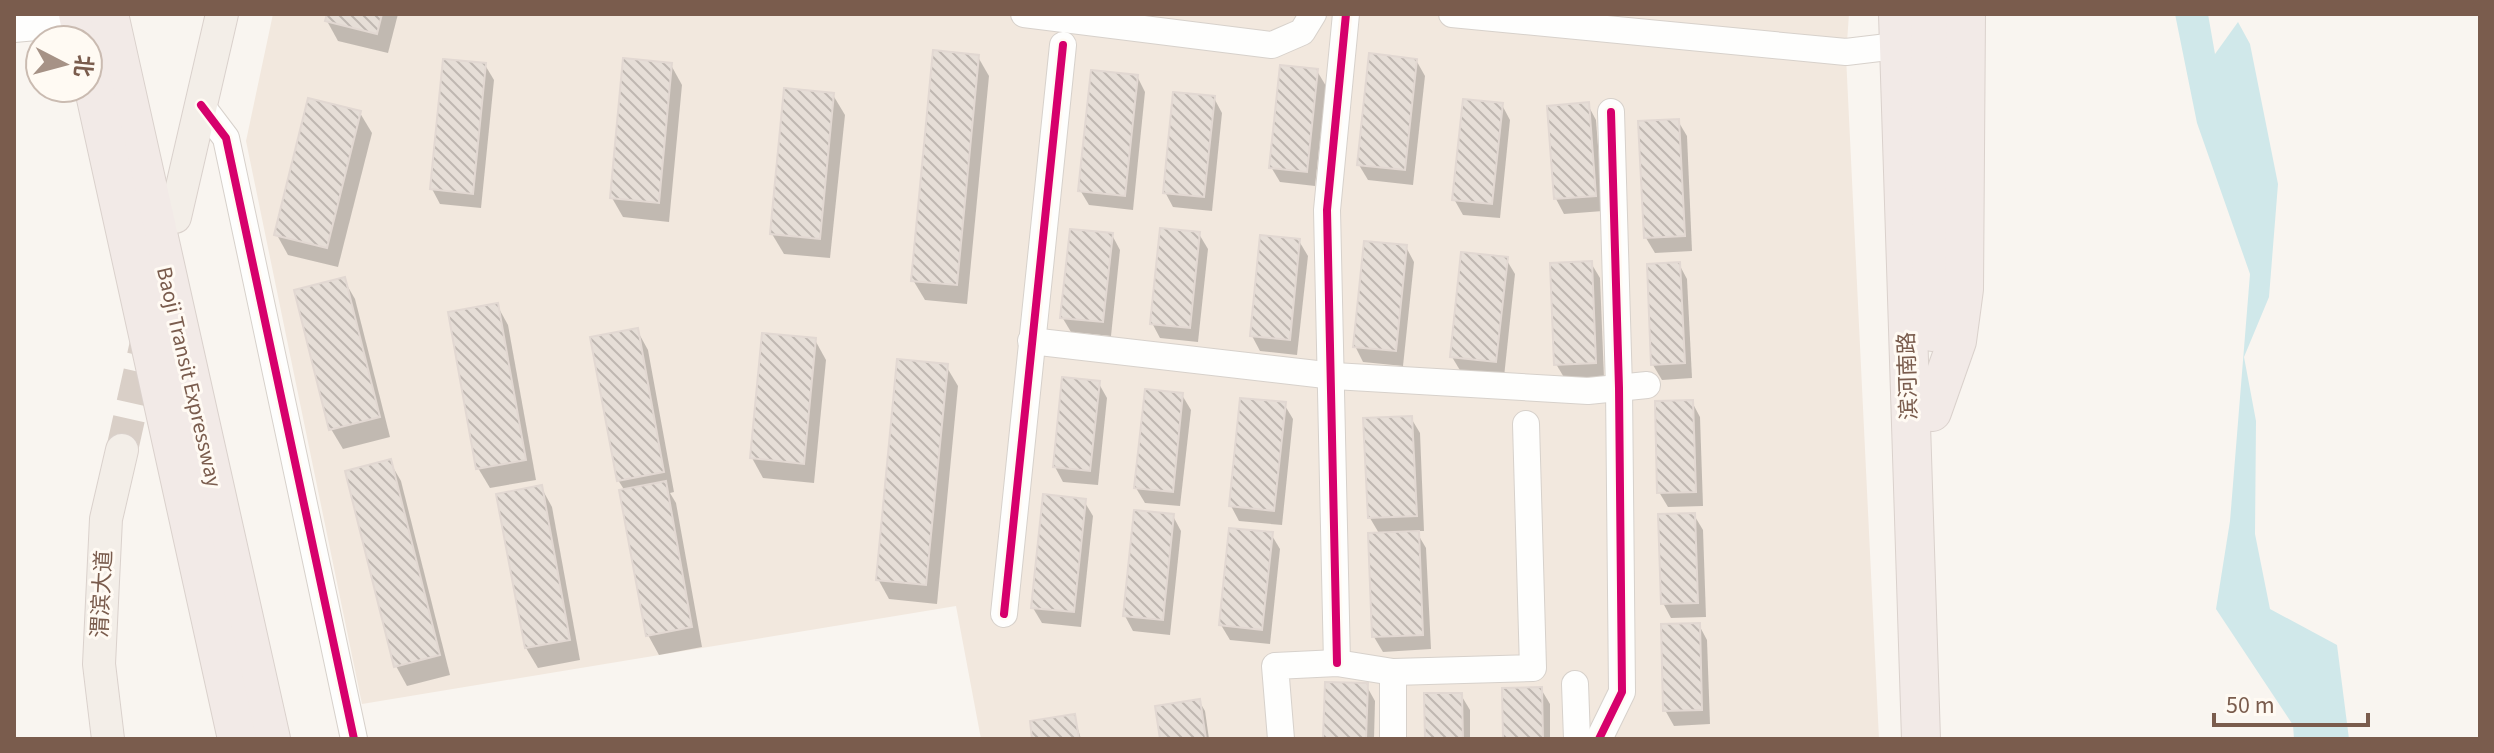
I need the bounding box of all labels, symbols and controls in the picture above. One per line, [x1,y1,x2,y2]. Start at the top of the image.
north arrow [24,24,104,104]
text: 北 [66,53,100,79]
street label: Baoji Transit Expressway [148,264,230,491]
street label: 滨河南路 [1890,331,1926,421]
street label: 渭滨大道 [84,549,120,639]
scale bar [2214,677,2368,727]
text: 50 m [2226,688,2275,723]

